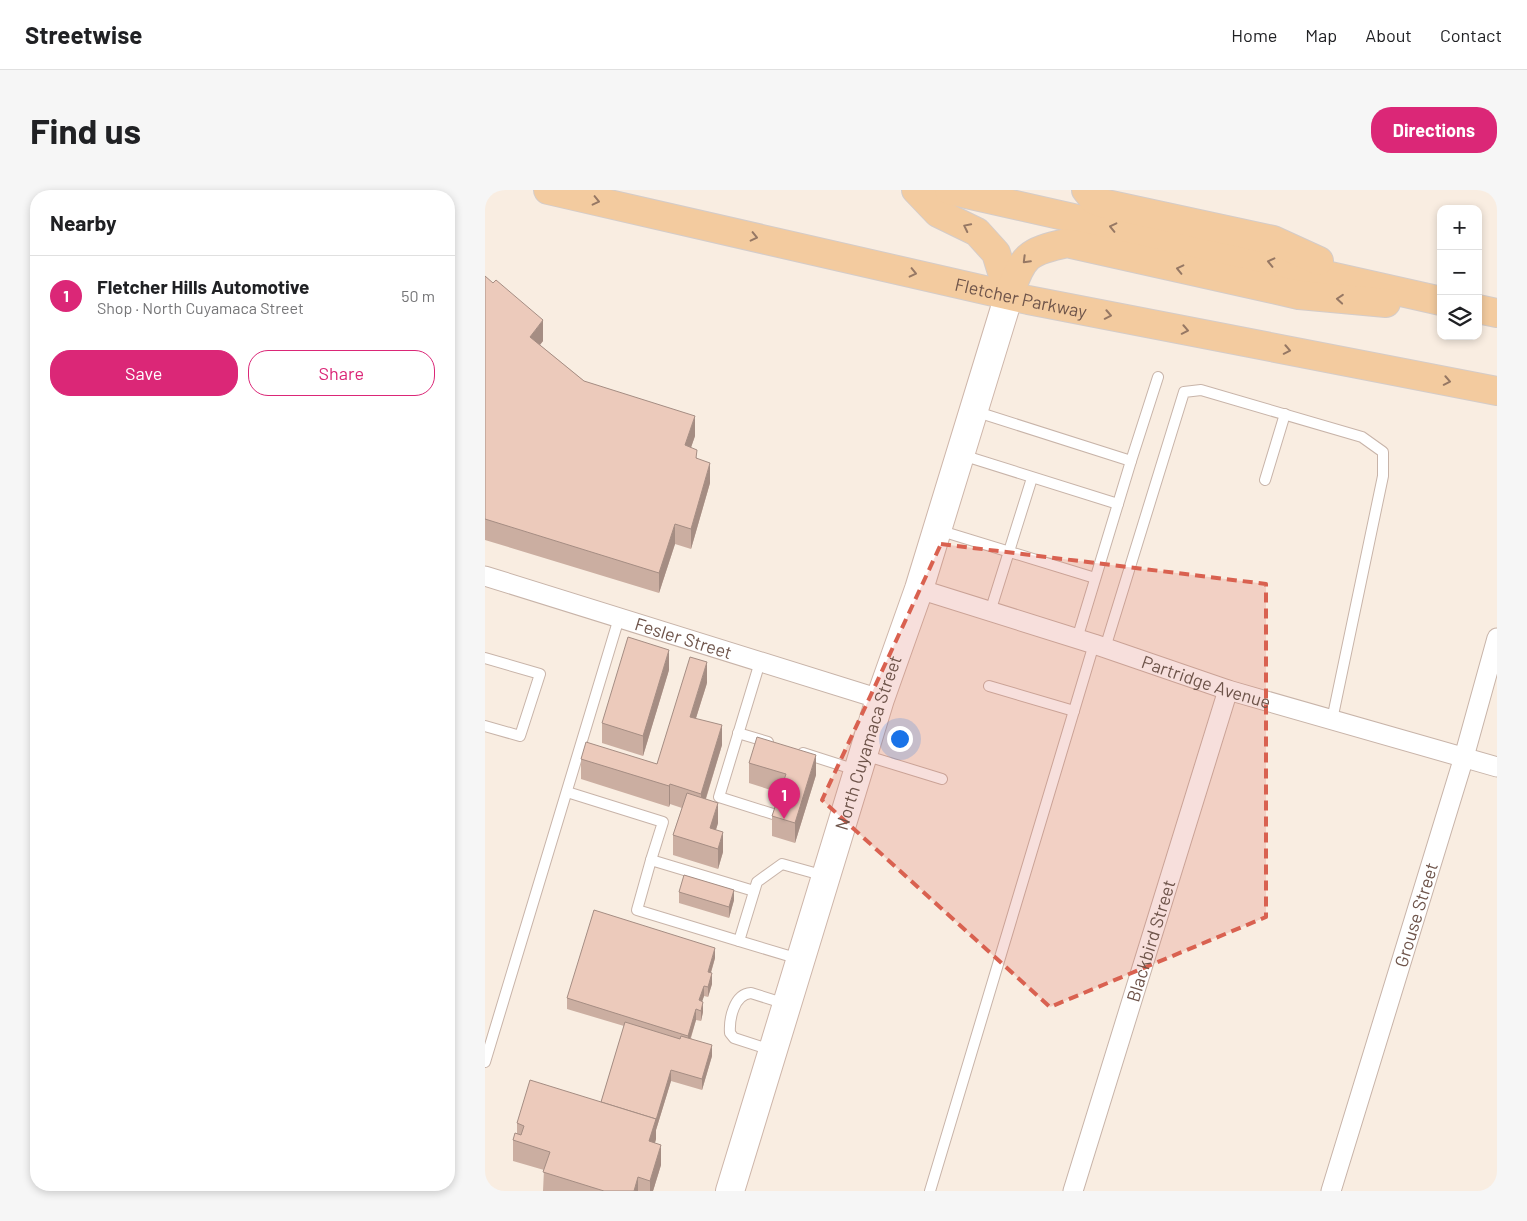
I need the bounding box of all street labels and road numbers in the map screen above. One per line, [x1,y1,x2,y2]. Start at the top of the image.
street label: Fletcher Parkway [953,273,1089,322]
street label: Fesler Street [632,612,735,663]
street label: Partridge Avenue [1139,650,1273,713]
street label: North Cuyamaca Street [830,652,906,833]
street label: Grouse Street [1389,860,1442,970]
street label: Blackbird Street [1121,877,1180,1004]

